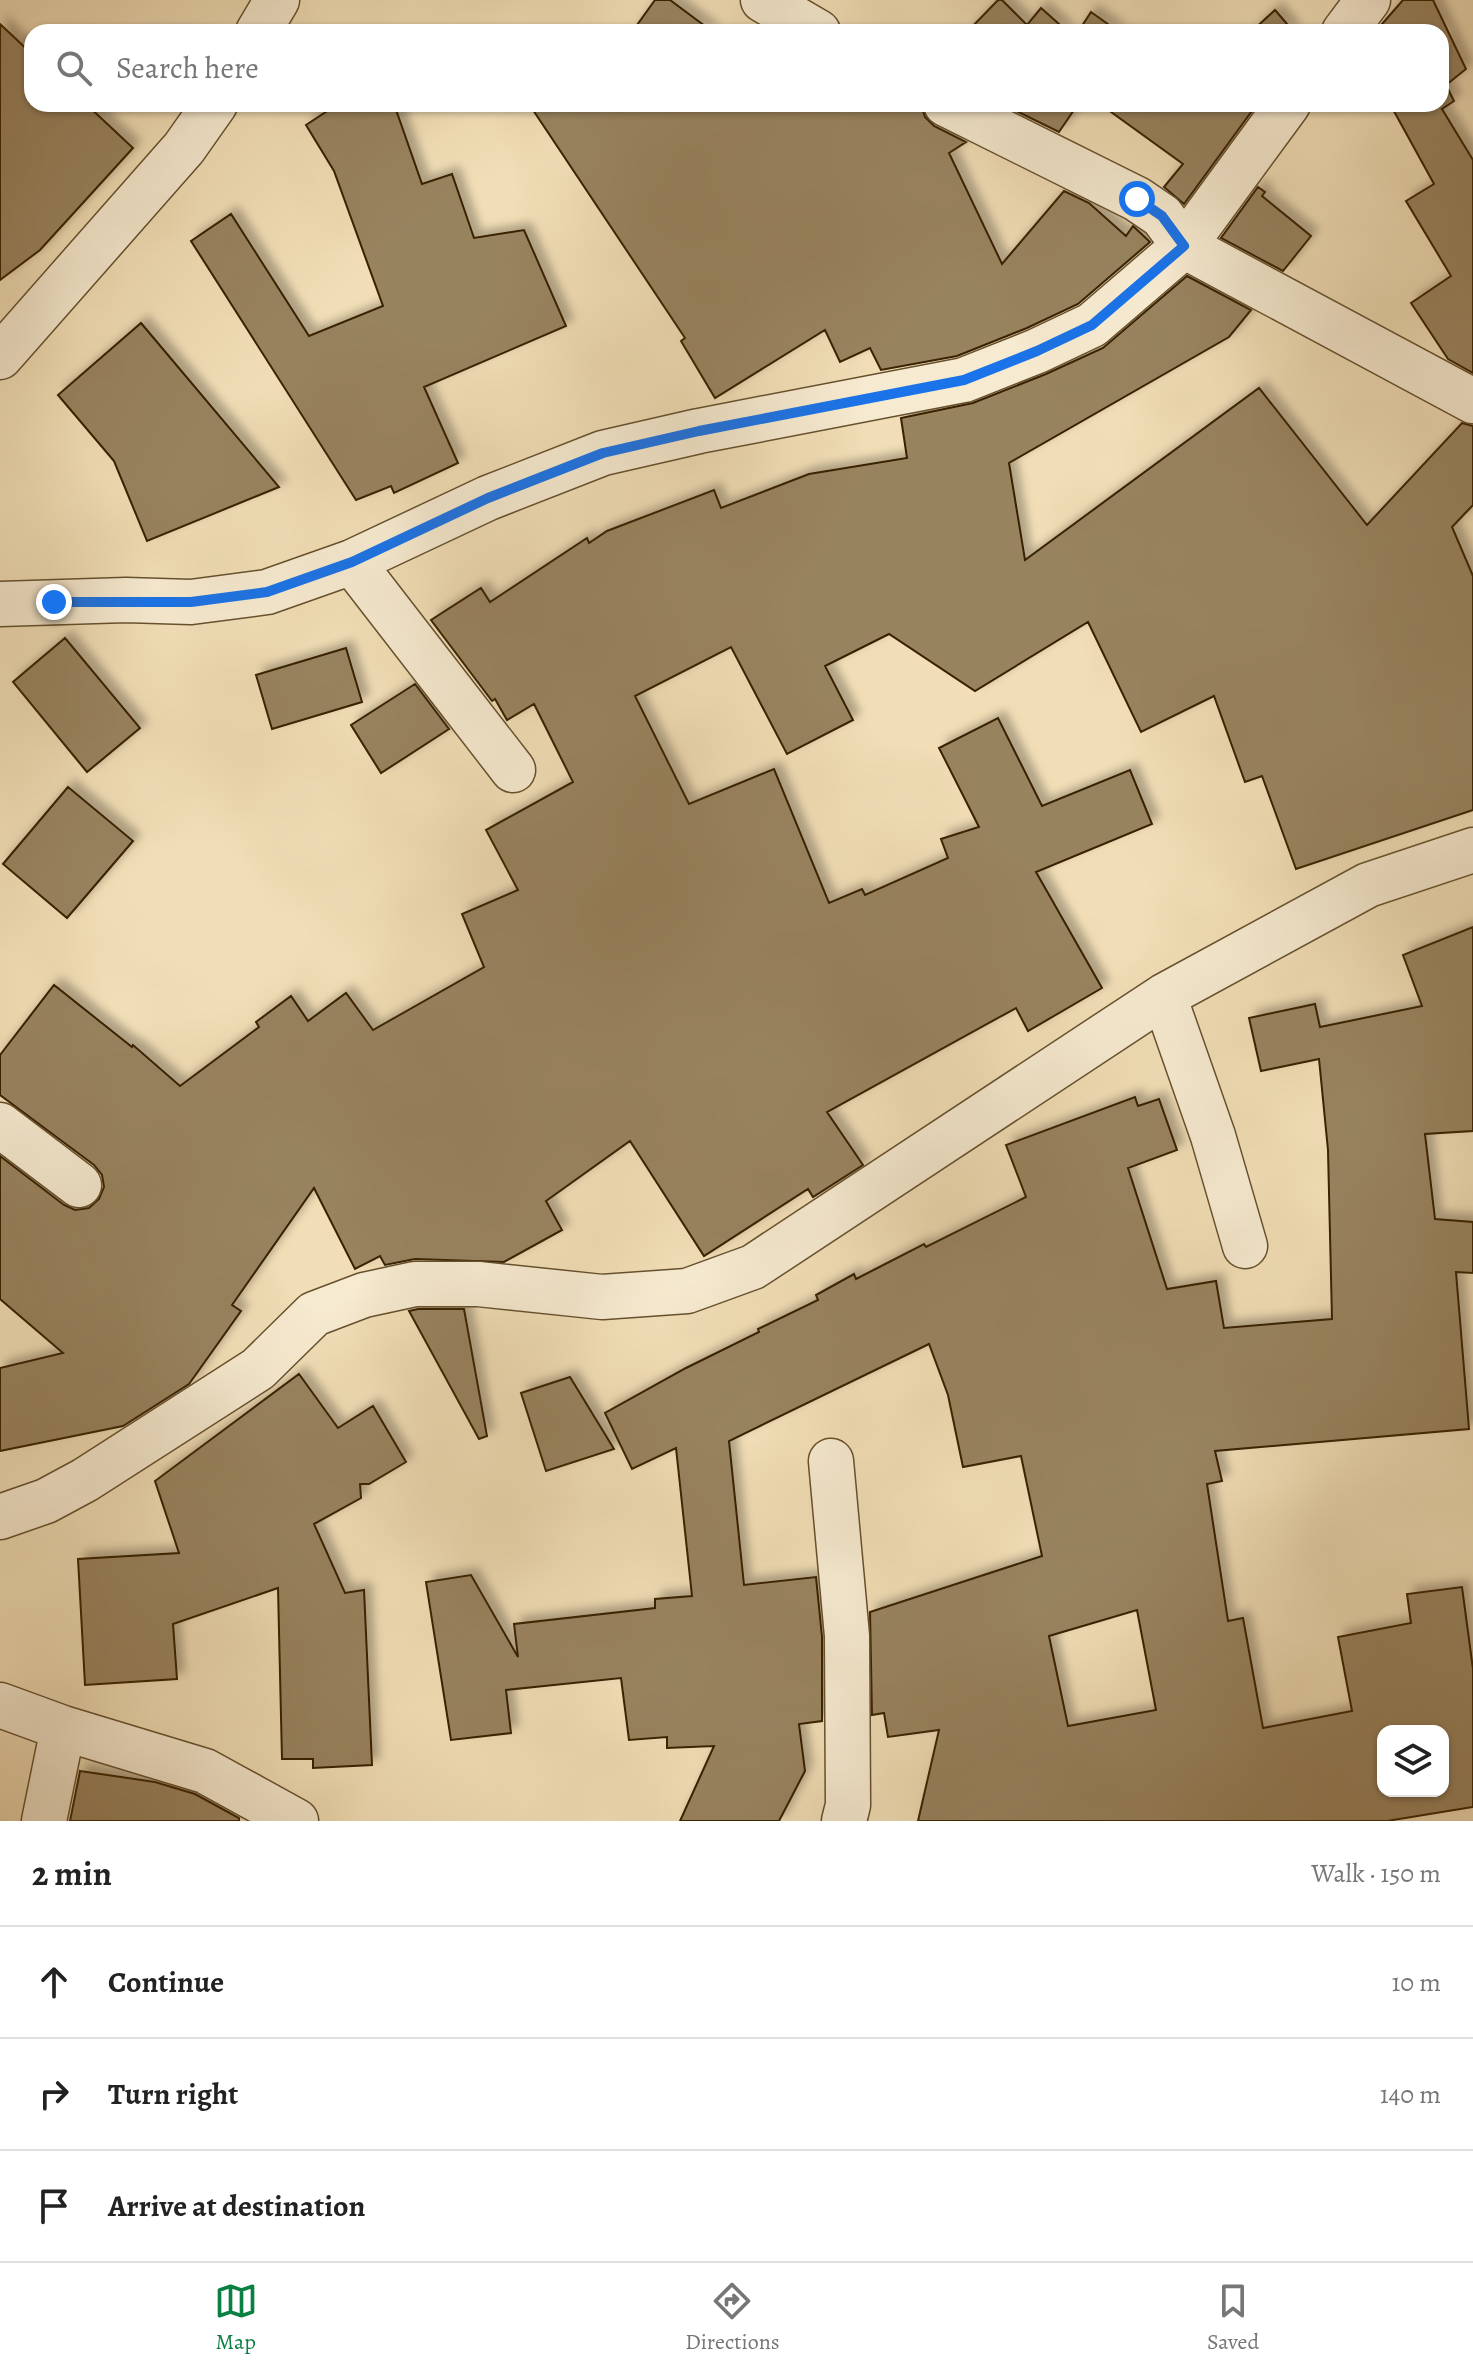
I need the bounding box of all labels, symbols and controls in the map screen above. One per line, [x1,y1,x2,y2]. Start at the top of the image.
search box [24,24,1449,112]
icon: search [52,46,96,90]
text: Search here [116,48,259,88]
route start [1119,181,1155,217]
route end [36,584,72,620]
map controls [1377,1725,1449,1797]
button: layers [1377,1725,1449,1797]
text: 2 min [32,1850,112,1897]
text: Walk · 150 m [1311,1856,1441,1891]
icon: ahead [32,1960,76,2004]
text: Continue [108,1962,224,2002]
text: 10 m [1391,1965,1441,2000]
icon: right [32,2072,76,2116]
text: Turn right [108,2074,238,2114]
text: 140 m [1380,2077,1441,2112]
icon: arrive [32,2184,76,2228]
text: Arrive at destination [108,2186,365,2226]
tab: Map [214,2279,258,2357]
tab: Directions [685,2279,780,2357]
tab: Saved [1207,2279,1259,2357]

